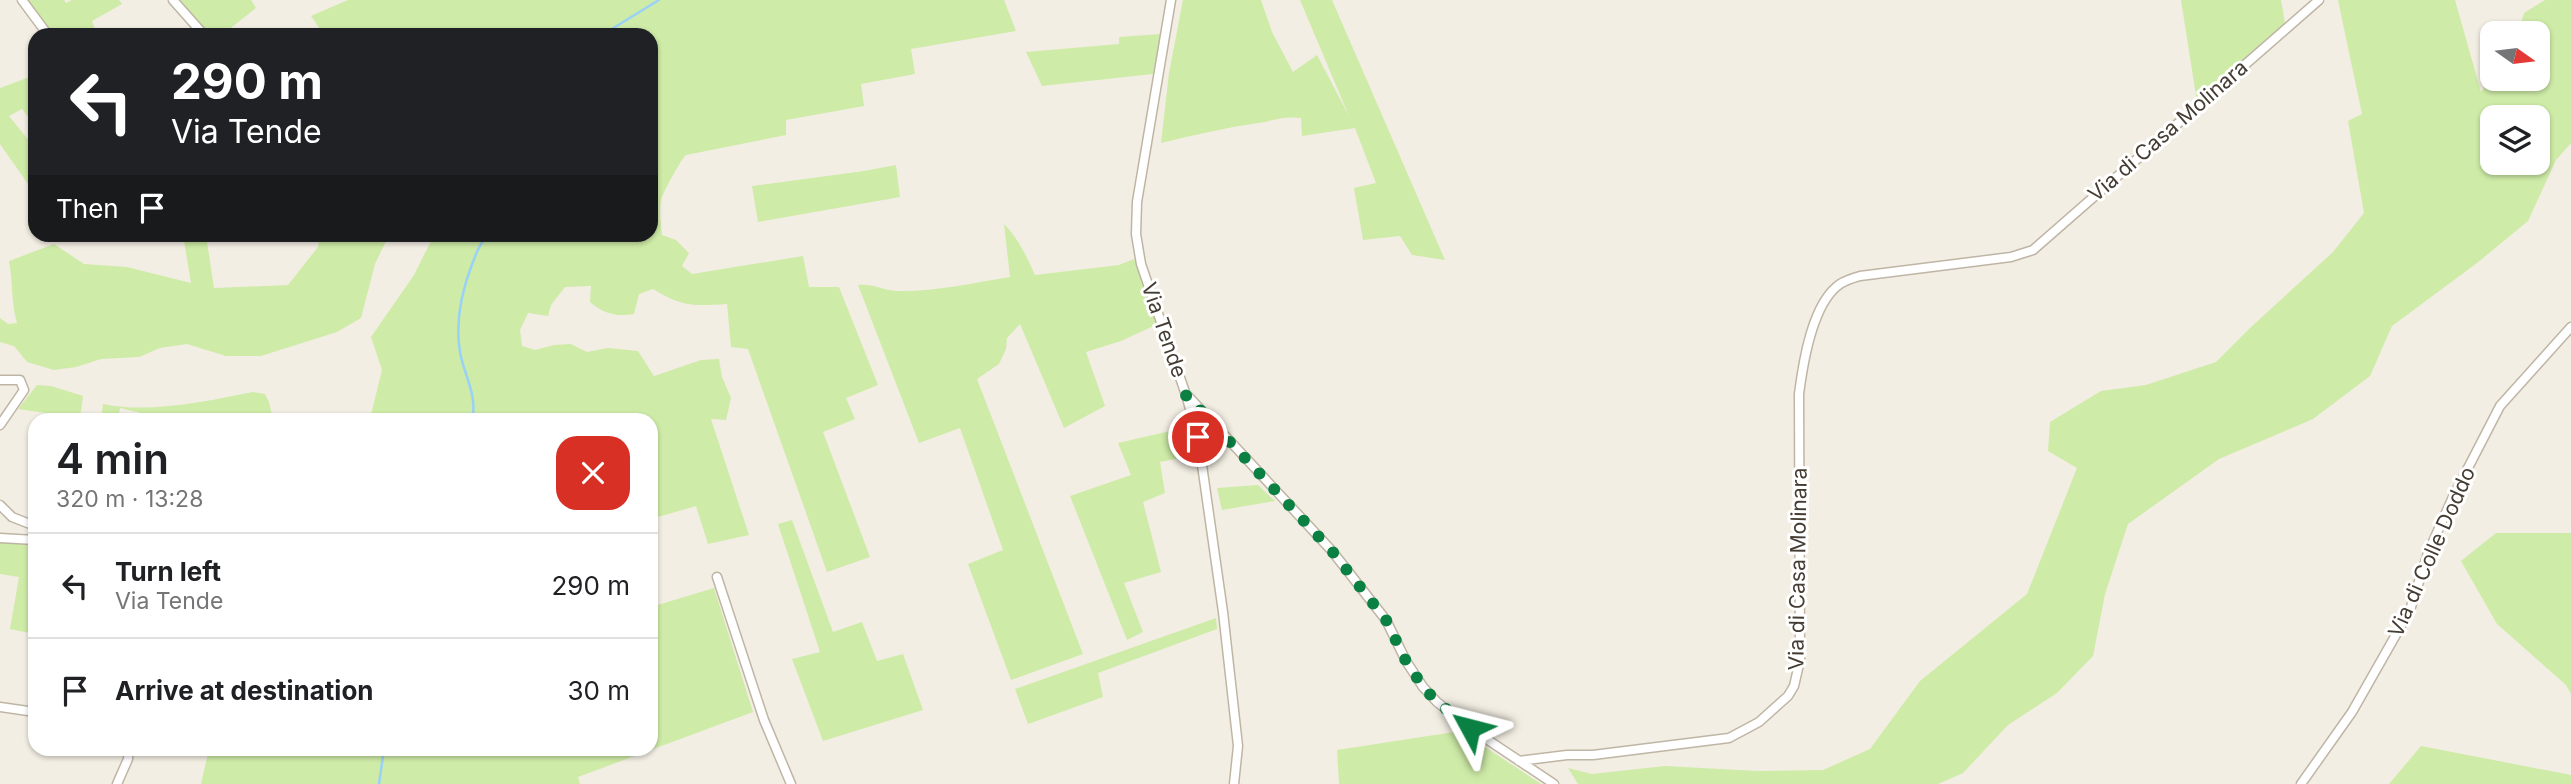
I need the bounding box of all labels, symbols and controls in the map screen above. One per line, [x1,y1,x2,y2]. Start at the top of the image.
north arrow [2480,21,2550,91]
map controls [2480,21,2550,175]
text: 290 m [171,52,323,111]
street label: Via di Casa Molinara [2083,55,2252,207]
icon: left [56,56,147,147]
button: layers [2480,105,2550,175]
text: Via Tende [171,112,322,151]
icon: arrive [133,189,171,227]
text: Then [56,193,119,224]
street label: Via Tende [1137,279,1192,381]
pin [1168,407,1228,467]
icon: arrive [1179,418,1217,456]
text: 4 min [56,433,169,484]
button: close [556,436,630,510]
street label: Via di Colle Doddo [2383,463,2480,641]
street label: Via di Casa Molinara [1783,467,1812,671]
text: 320 m · 13:28 [56,485,203,513]
text: Turn left [115,556,221,587]
icon: left [56,567,94,605]
text: 290 m [552,570,630,601]
text: Via Tende [115,587,223,615]
icon: arrive [56,672,94,710]
text: Arrive at destination [115,675,374,706]
text: 30 m [567,675,630,706]
position arrow [1433,691,1507,765]

